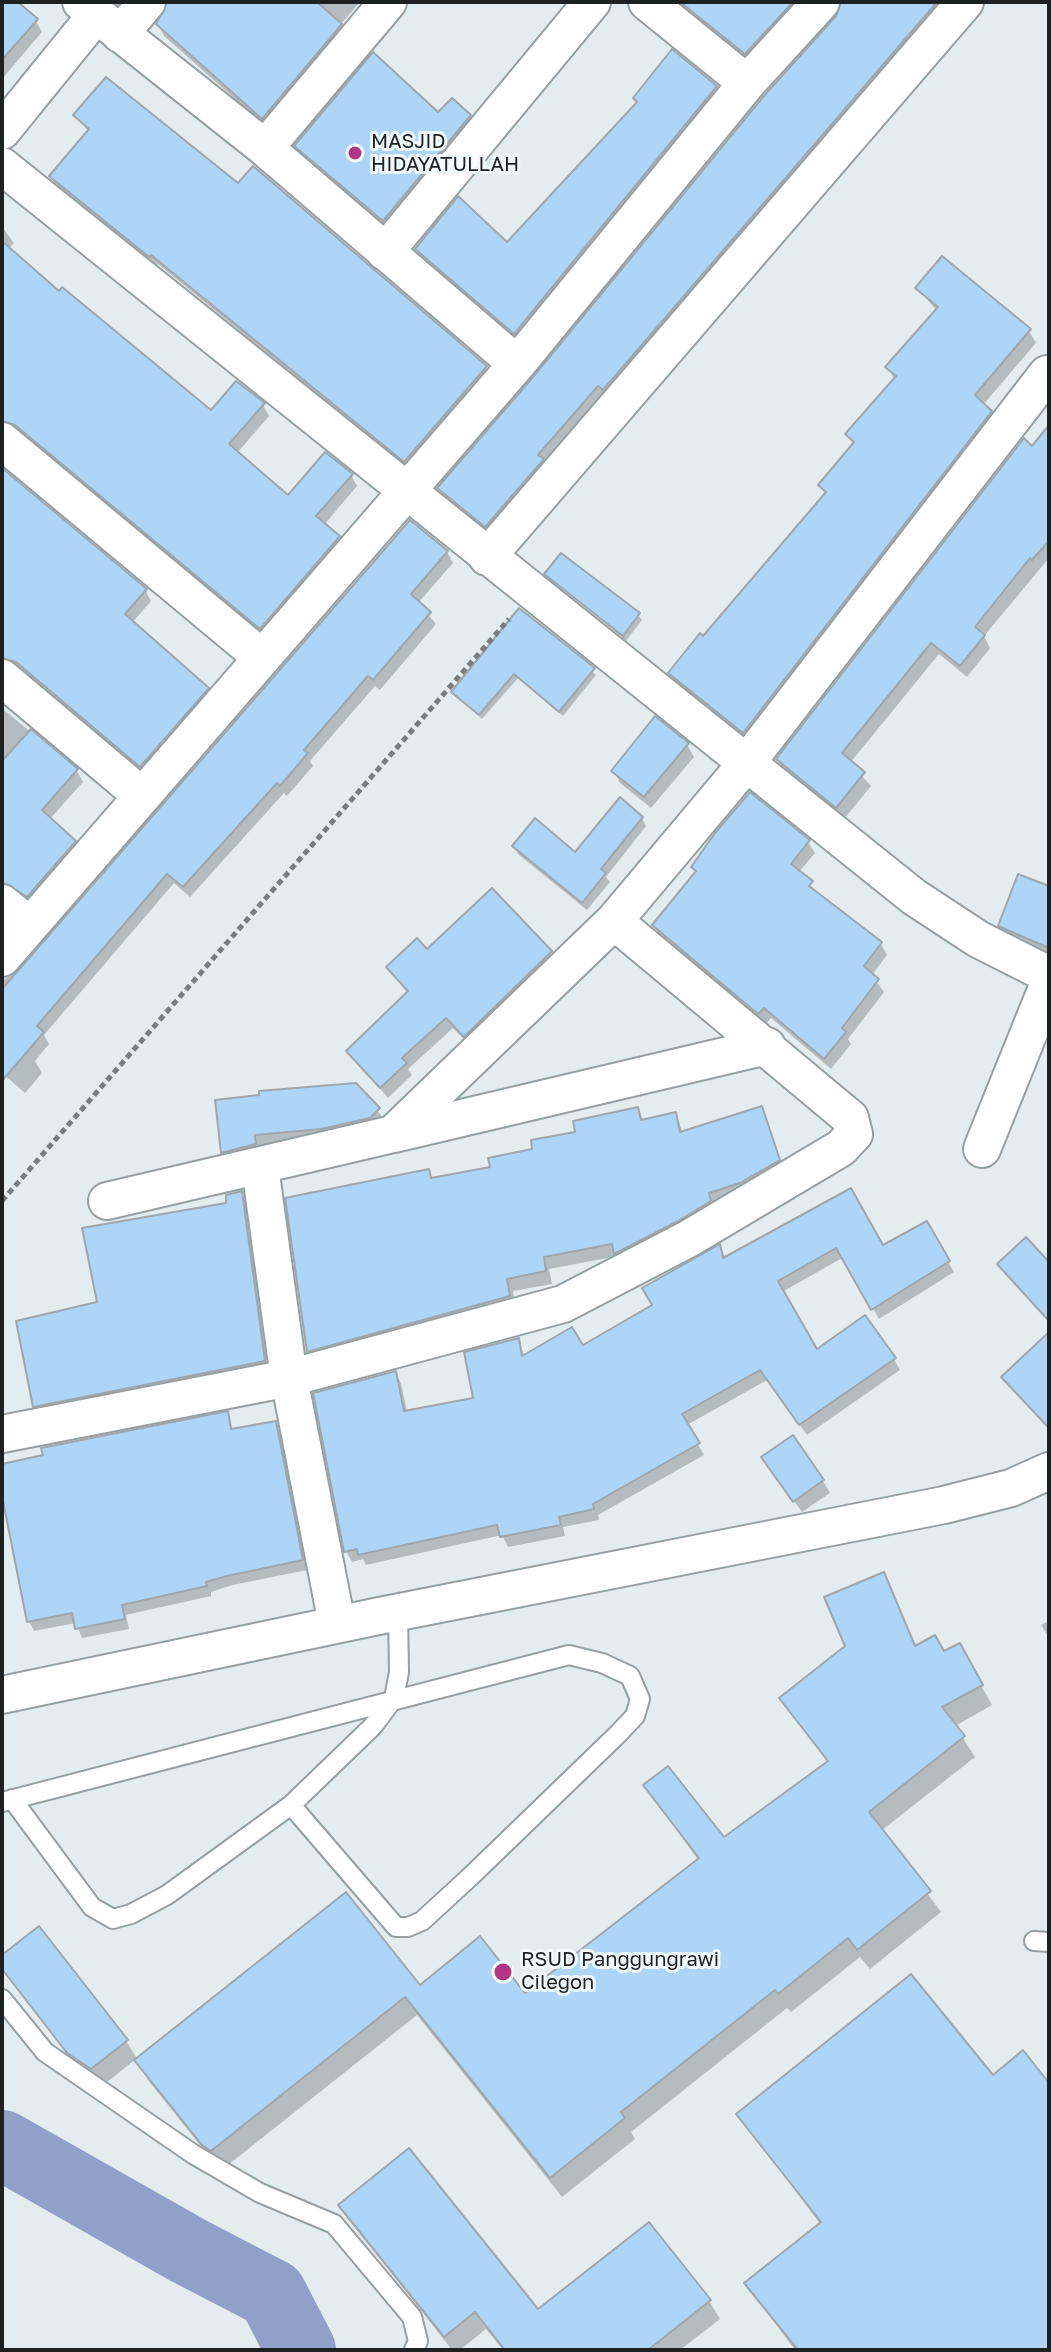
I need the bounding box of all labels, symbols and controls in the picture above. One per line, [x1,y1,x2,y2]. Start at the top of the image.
place label: MASJID HIDAYATULLAH [371,130,519,177]
marker: MASJID HIDAYATULLAH [346,144,364,162]
place label: RSUD Panggungrawi Cilegon [521,1948,719,1995]
marker: RSUD Panggungrawi Cilegon [492,1961,514,1983]

